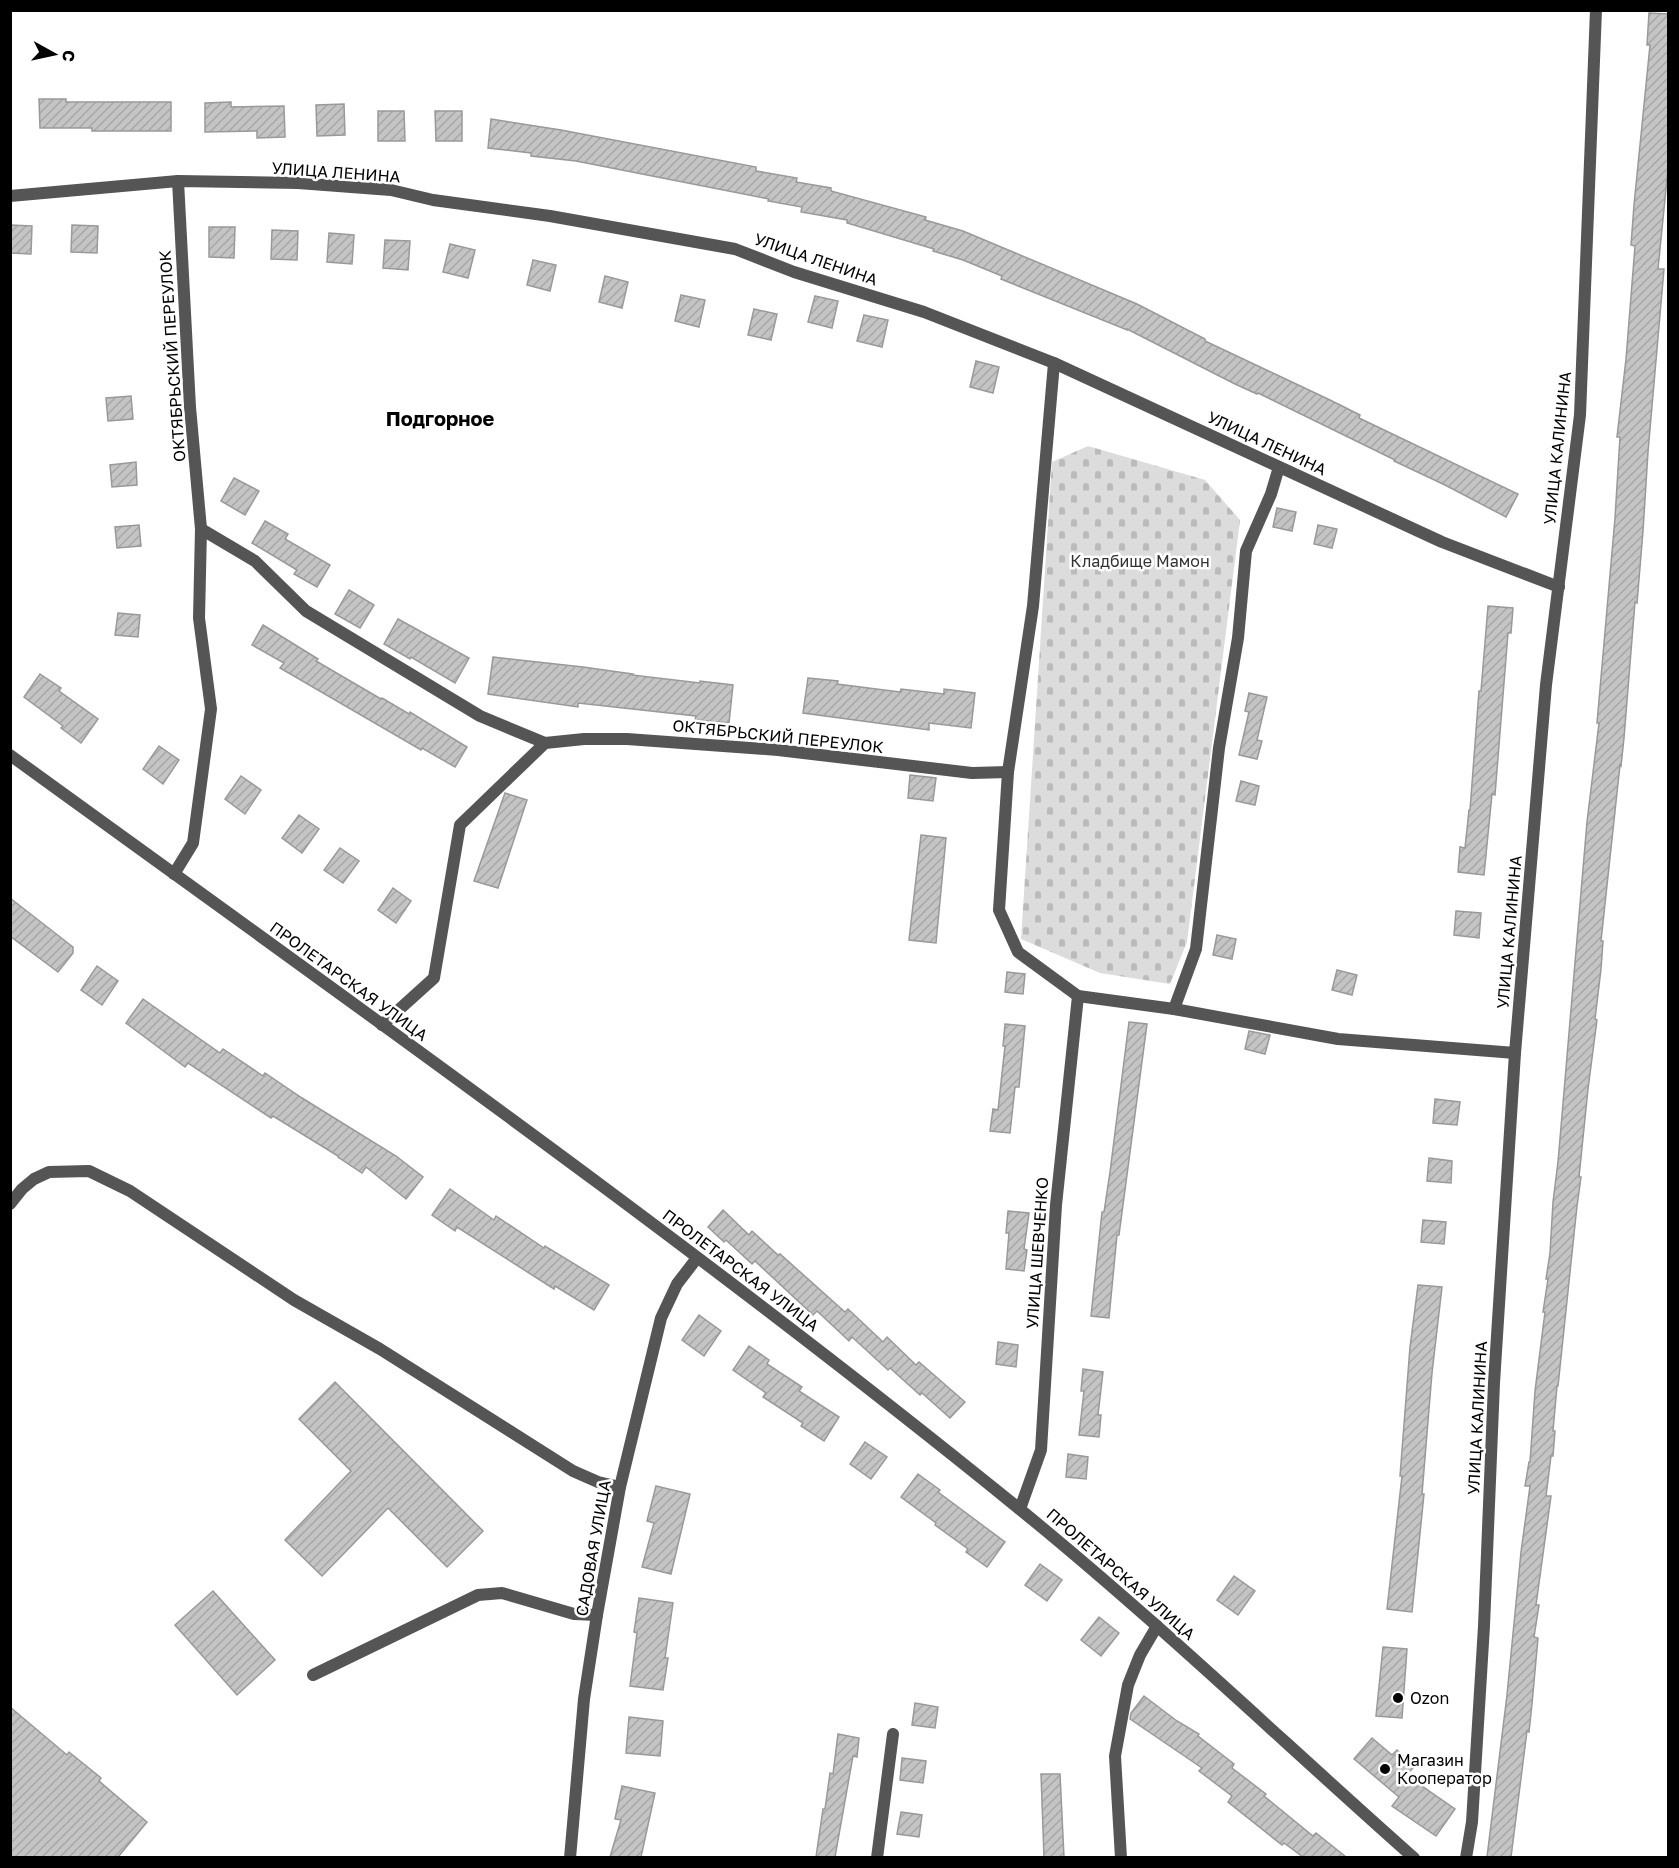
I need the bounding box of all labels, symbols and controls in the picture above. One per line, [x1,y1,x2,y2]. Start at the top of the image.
north arrow [24,24,84,84]
text: С [58,49,80,63]
street label: УЛИЦА ЛЕНИНА [271,158,401,187]
street label: УЛИЦА ЛЕНИНА [752,229,881,290]
street label: ОКТЯБРЬСКИЙ ПЕРЕУЛОК [155,249,189,463]
street label: УЛИЦА КАЛИНИНА [1539,370,1575,526]
district label: Подгорное [386,406,495,430]
street label: УЛИЦА ЛЕНИНА [1204,407,1330,479]
park label: Кладбище Мамон [1070,551,1210,571]
street label: ОКТЯБРЬСКИЙ ПЕРЕУЛОК [671,715,885,757]
street label: УЛИЦА КАЛИНИНА [1492,854,1526,1010]
street label: ПРОЛЕТАРСКАЯ УЛИЦА [266,917,432,1045]
street label: УЛИЦА ШЕВЧЕНКО [1022,1176,1052,1330]
street label: ПРОЛЕТАРСКАЯ УЛИЦА [659,1205,823,1335]
street label: УЛИЦА КАЛИНИНА [1463,1340,1491,1496]
street label: САДОВАЯ УЛИЦА [571,1478,615,1618]
street label: ПРОЛЕТАРСКАЯ УЛИЦА [1043,1504,1200,1644]
place label: Ozon [1410,1688,1449,1708]
marker: Ozon [1391,1691,1405,1705]
place label: Магазин Кооператор [1397,1750,1492,1788]
marker: Магазин Кооператор [1378,1762,1392,1776]

